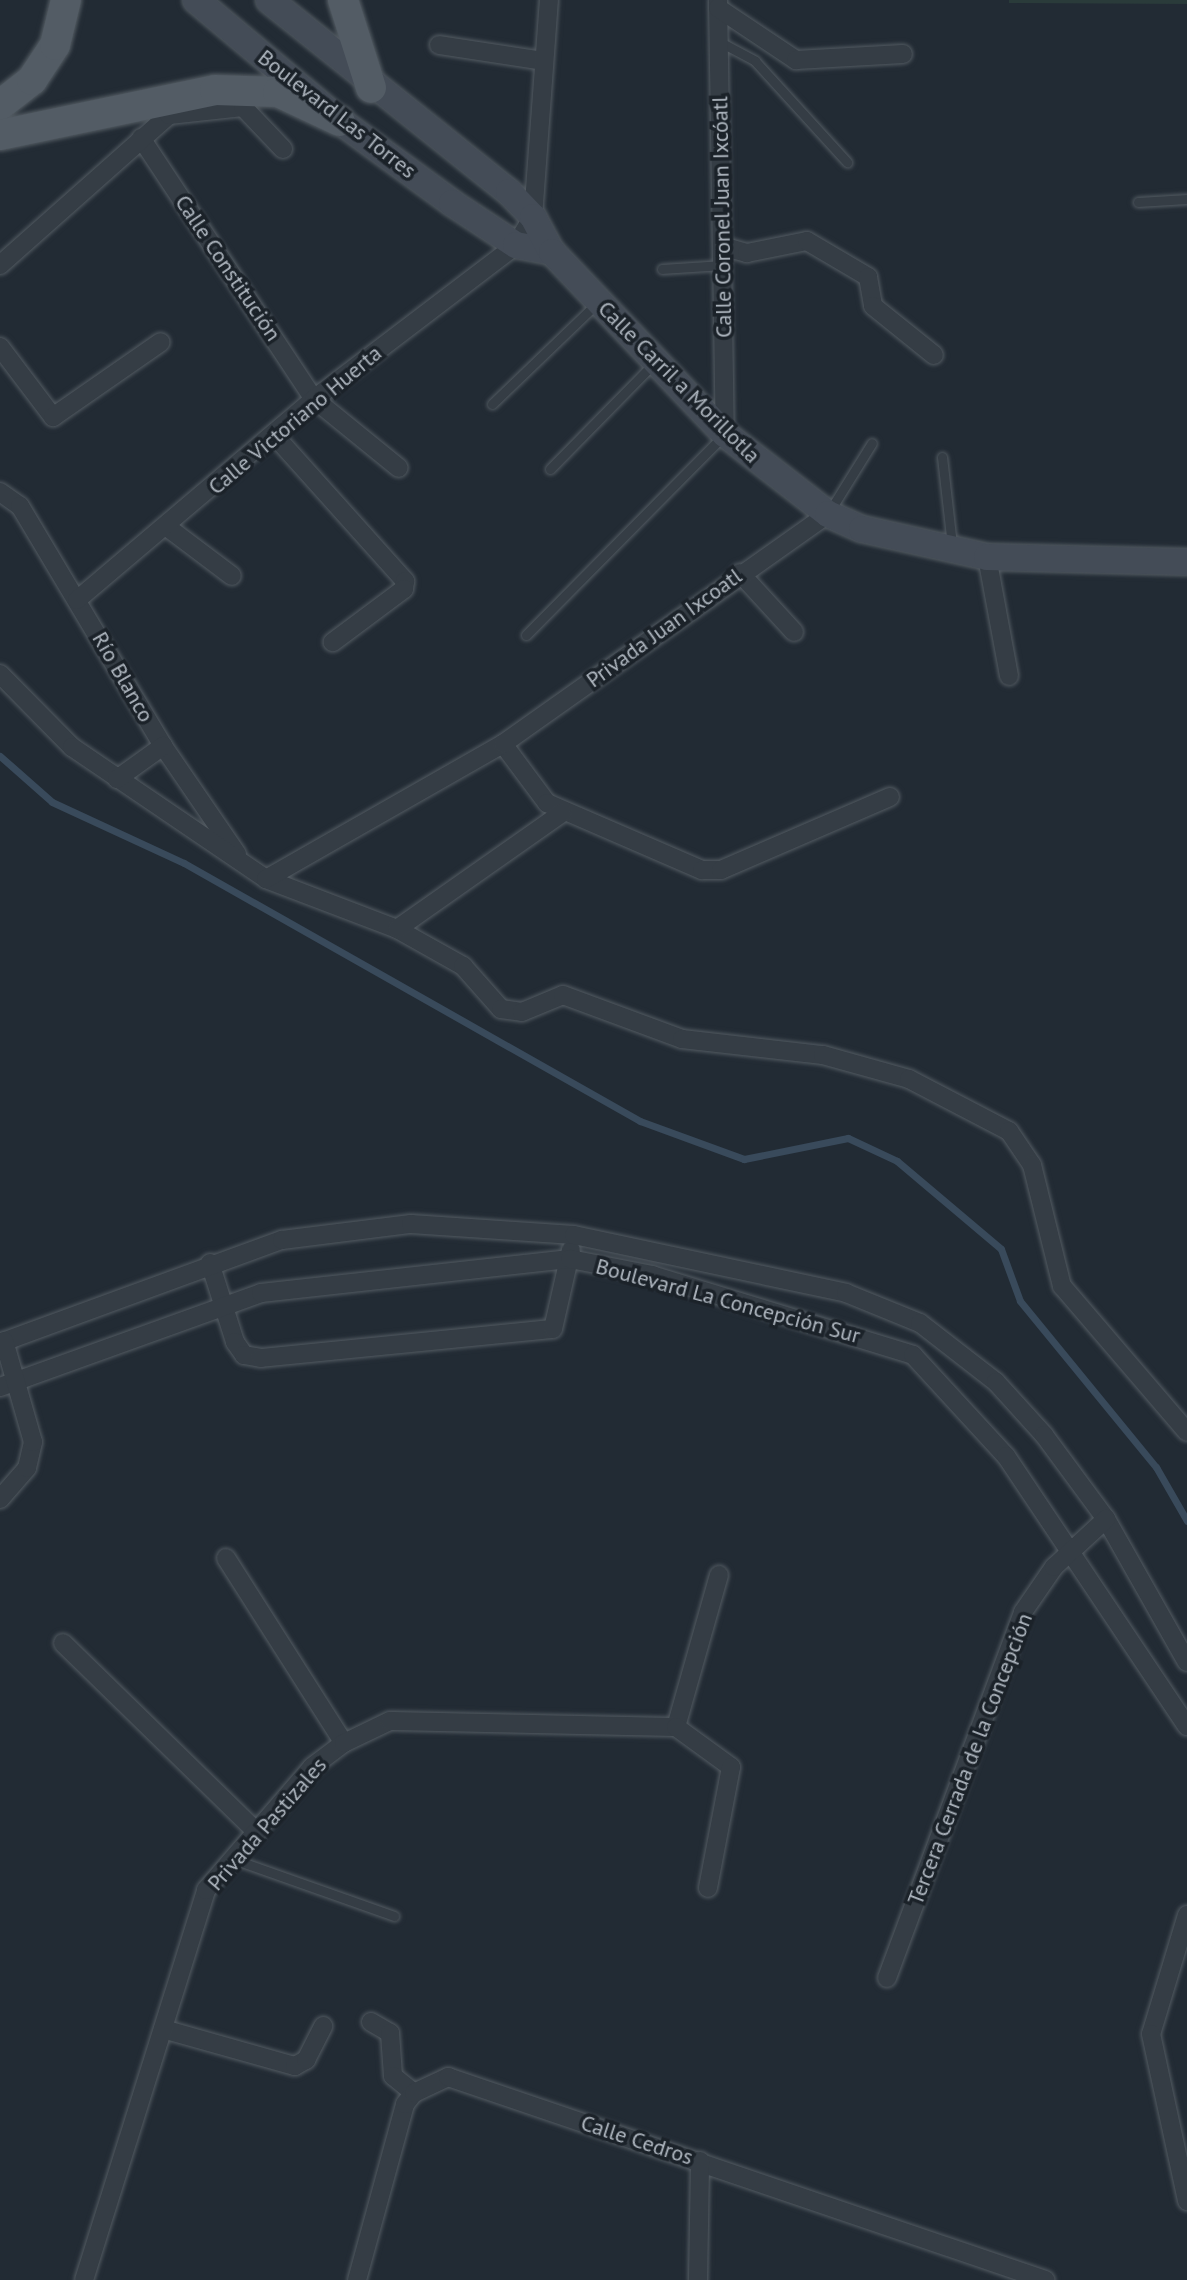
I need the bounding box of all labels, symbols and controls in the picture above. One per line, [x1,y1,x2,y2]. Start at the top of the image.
street label: Boulevard Las Torres [252,44,422,184]
street label: Calle Coronel Juan Ixcóatl [707,96,737,338]
street label: Calle Constitución [169,190,287,346]
street label: Calle Carril a Morillotla [593,296,765,468]
street label: Calle Victoriano Huerta [203,340,387,500]
street label: Privada Juan Ixcoatl [581,563,747,693]
street label: Río Blanco [87,627,159,727]
street label: Boulevard La Concepción Sur [593,1253,863,1349]
street label: Tercera Cerrada de la Concepción [902,1609,1038,1909]
street label: Privada Pastizales [202,1752,332,1896]
street label: Calle Cedros [578,2109,696,2171]

